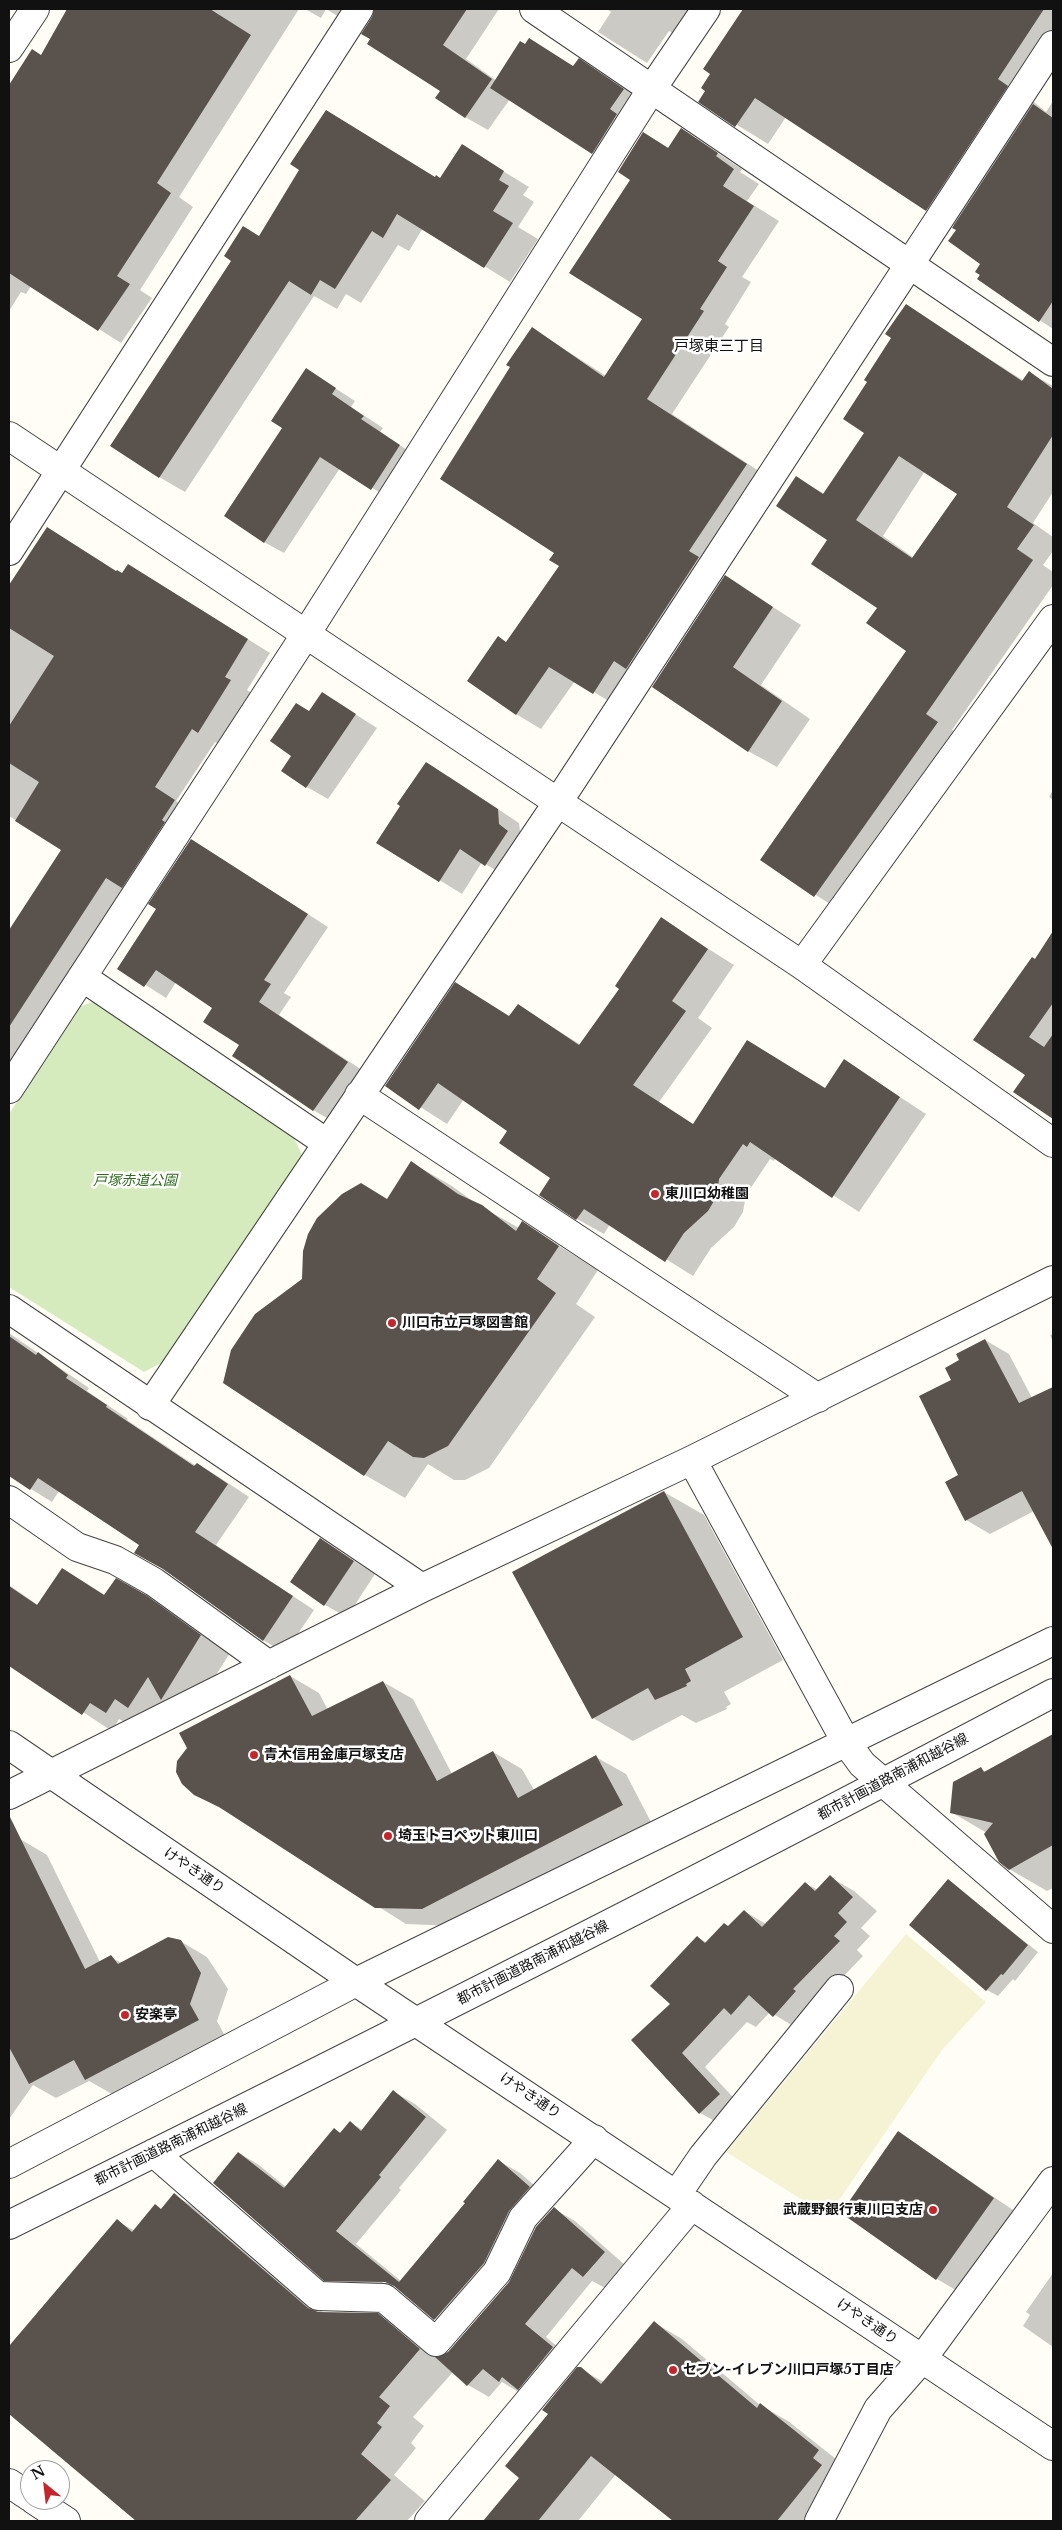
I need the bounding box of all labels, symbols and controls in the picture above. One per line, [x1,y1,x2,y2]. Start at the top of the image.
district label: 戸塚東三丁目 [674,338,764,356]
park label: 戸塚赤道公園 [93,1173,177,1189]
place label: 東川口幼稚園 [665,1186,749,1202]
marker: 東川口幼稚園 [649,1188,661,1200]
place label: 川口市立戸塚図書館 [402,1315,528,1331]
marker: 川口市立戸塚図書館 [386,1317,398,1329]
street label: 都市計画道路南浦和越谷線 [815,1730,971,1824]
place label: 青木信用金庫戸塚支店 [264,1747,404,1763]
marker: 青木信用金庫戸塚支店 [248,1749,260,1761]
place label: 埼玉トヨペット東川口 [398,1828,538,1844]
marker: 埼玉トヨペット東川口 [382,1830,394,1842]
street label: けやき通り [160,1844,228,1898]
street label: 都市計画道路南浦和越谷線 [454,1917,612,2009]
place label: 安楽亭 [135,2007,177,2023]
marker: 安楽亭 [119,2009,131,2021]
street label: けやき通り [496,2069,564,2123]
street label: 都市計画道路南浦和越谷線 [92,2101,250,2189]
place label: 武蔵野銀行東川口支店 [783,2202,923,2218]
marker: 武蔵野銀行東川口支店 [927,2204,939,2216]
street label: けやき通り [833,2295,901,2349]
place label: セブン-イレブン川口戸塚5丁目店 [683,2362,894,2378]
marker: セブン-イレブン川口戸塚5丁目店 [667,2364,679,2376]
north arrow [20,2460,70,2510]
text: N [28,2462,48,2484]

